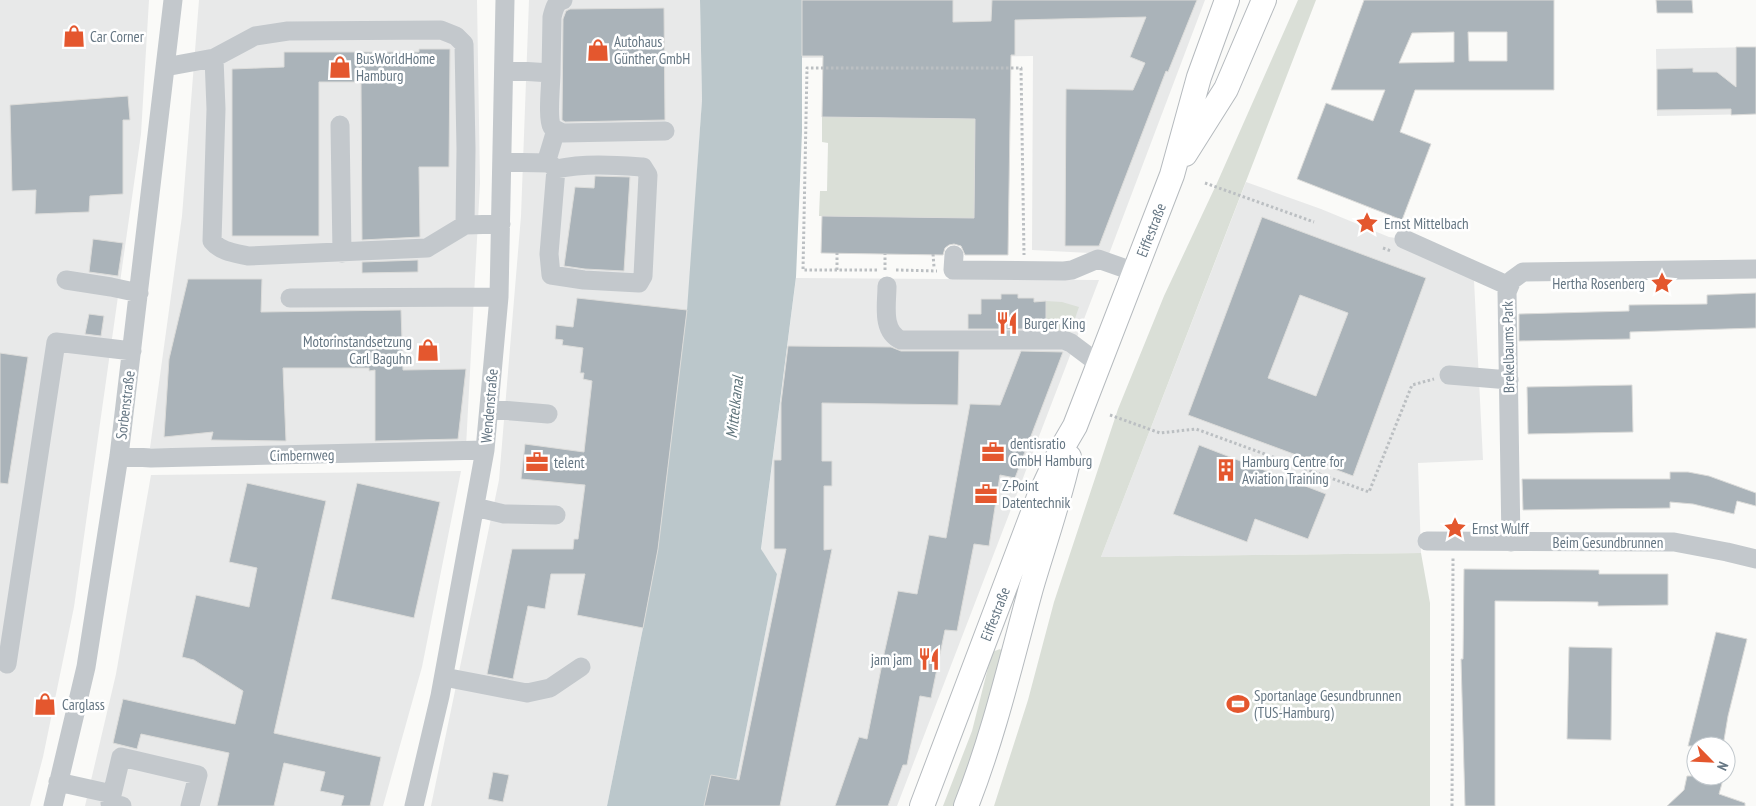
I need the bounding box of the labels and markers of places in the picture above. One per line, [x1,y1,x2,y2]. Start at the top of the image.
shop icon: Car Corner [61,23,87,49]
place label: Car Corner [90,27,145,46]
place label: Autohaus Günther GmbH [614,32,690,68]
shop icon: Autohaus Günther GmbH [585,37,611,63]
place label: BusWorldHome Hamburg [356,49,435,85]
shop icon: BusWorldHome Hamburg [327,54,353,80]
place icon: Ernst Mittelbach [1354,210,1380,236]
place label: Ernst Mittelbach [1384,214,1469,233]
place icon: Hertha Rosenberg [1649,270,1675,296]
place label: Hertha Rosenberg [1552,274,1645,293]
restaurant icon: Burger King [994,310,1020,336]
place label: Burger King [1024,314,1085,333]
place label: Motorinstandsetzung Carl Baguhn [303,332,412,368]
shop icon: Motorinstandsetzung Carl Baguhn [415,337,441,363]
place label: dentisratio GmbH Hamburg [1010,434,1092,470]
office icon: dentisratio GmbH Hamburg [980,439,1006,465]
office icon: telent [524,449,550,475]
place label: Hamburg Centre for Aviation Training [1242,452,1345,488]
place label: telent [554,453,585,472]
building icon: Hamburg Centre for Aviation Training [1213,457,1239,483]
place label: Z-Point Datentechnik [1002,476,1071,512]
office icon: Z-Point Datentechnik [973,481,999,507]
place icon: Ernst Wulff [1442,515,1468,541]
place label: Ernst Wulff [1472,519,1530,538]
restaurant icon: jam jam [916,646,942,672]
place label: jam jam [871,650,912,669]
place label: Sportanlage Gesundbrunnen (TUS-Hamburg) [1254,686,1401,722]
shop icon: Carglass [32,691,58,717]
sports icon: Sportanlage Gesundbrunnen (TUS-Hamburg) [1225,691,1251,717]
place label: Carglass [62,695,105,714]

